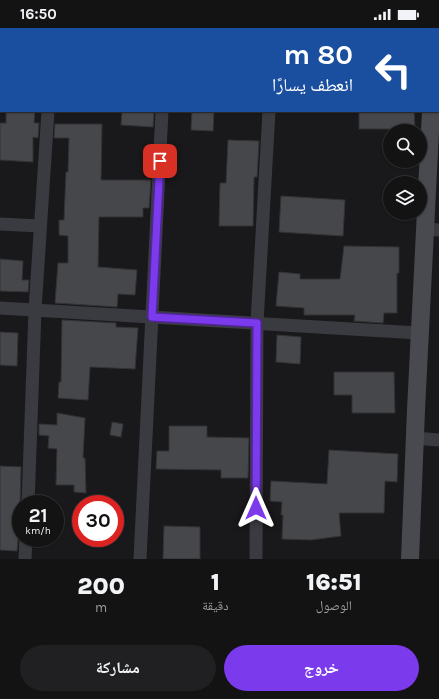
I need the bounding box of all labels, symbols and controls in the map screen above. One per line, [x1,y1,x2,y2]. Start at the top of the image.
text: 16:50 [20,5,57,23]
text: 80 m [284,38,353,71]
icon: left [367,44,419,96]
text: انعطف يسارًا [272,74,353,96]
map controls [383,124,427,220]
button: search [383,124,427,168]
pin [143,144,177,178]
icon: arrive [149,150,171,172]
button: layers [383,176,427,220]
position arrow [235,487,277,529]
speed limit sign: 30 [72,495,124,547]
text: 21 [28,504,48,527]
text: km/h [25,525,51,537]
text: 1 [211,568,220,596]
text: 16:51 [306,568,362,596]
text: 200 [77,572,125,600]
text: دقيقة [202,598,229,613]
text: الوصول [316,598,352,613]
text: m [95,600,107,615]
button: مشاركة [20,645,216,691]
button: خروج [224,645,419,691]

